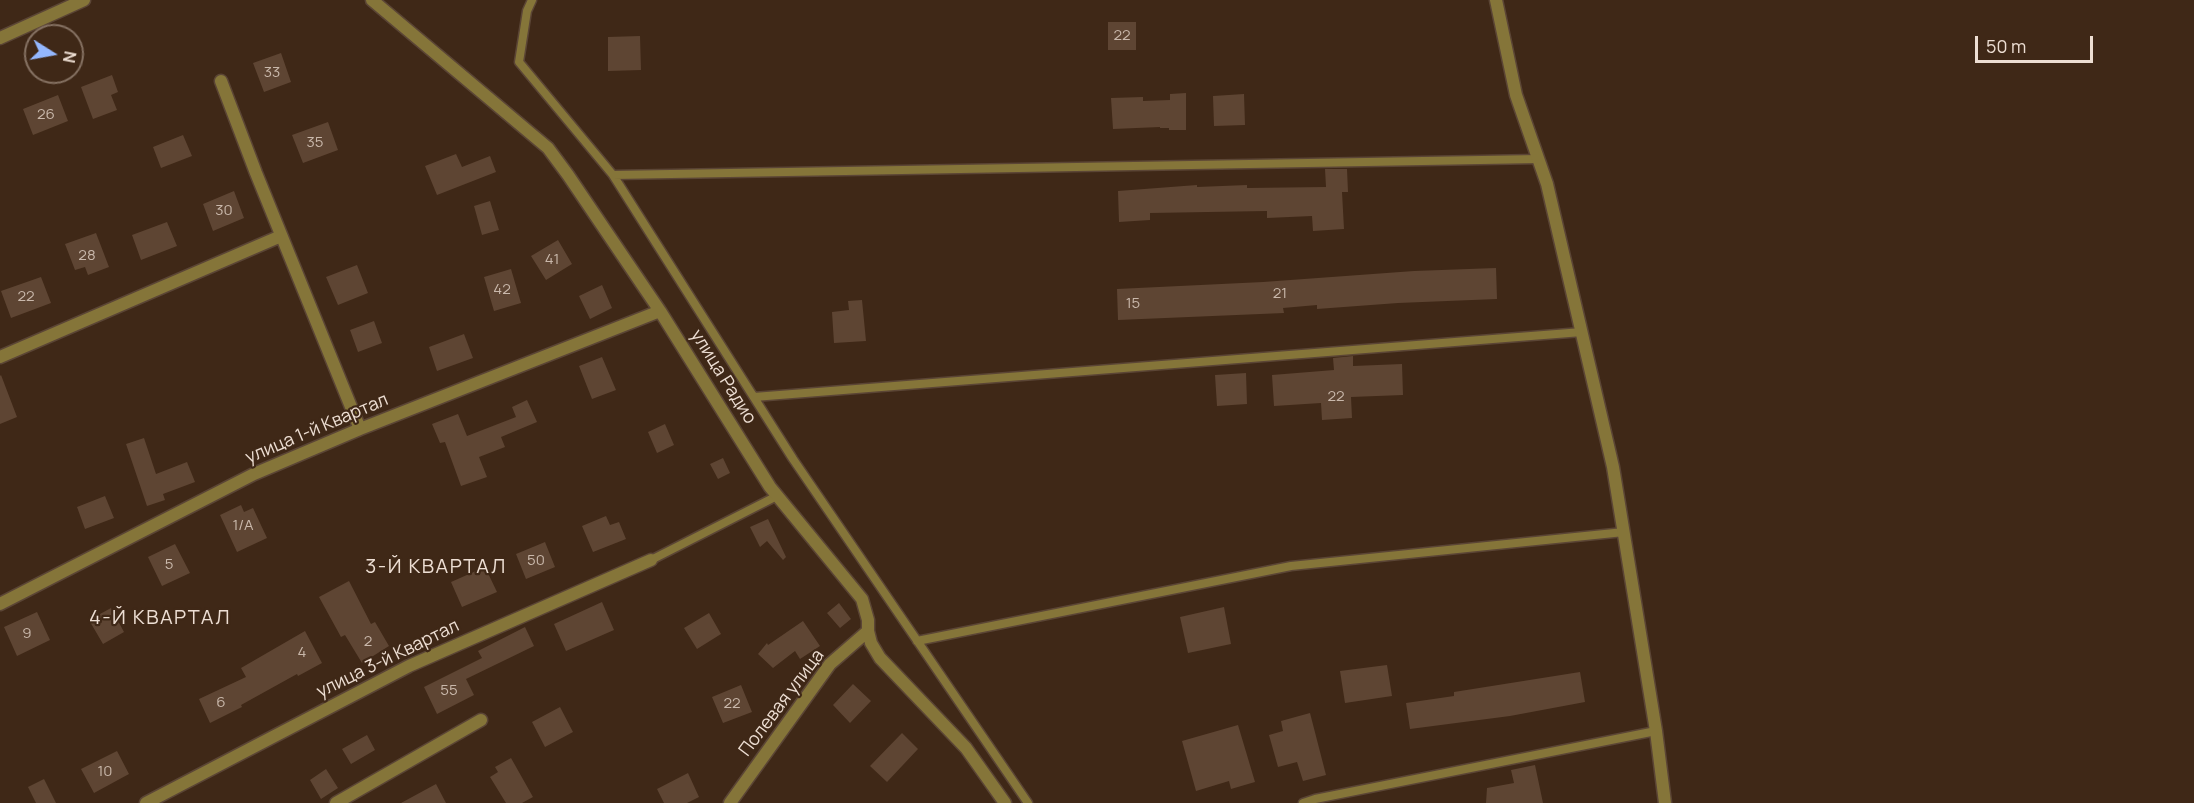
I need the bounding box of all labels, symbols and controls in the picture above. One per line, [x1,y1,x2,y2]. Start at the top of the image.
north arrow [24,24,84,84]
scale bar [1978,24,2096,62]
house number: 22 [1113,27,1131,45]
text: 50 m [1986,34,2026,58]
text: N [58,49,82,65]
house number: 33 [264,64,280,82]
house number: 26 [37,106,55,124]
house number: 35 [307,134,323,152]
house number: 30 [215,202,233,220]
house number: 28 [78,247,96,265]
house number: 41 [545,251,559,269]
house number: 42 [493,281,511,299]
house number: 21 [1273,285,1287,303]
house number: 22 [17,288,35,306]
house number: 15 [1126,295,1140,313]
street label: улица Радио [685,326,761,428]
house number: 22 [1327,388,1345,406]
street label: улица 1-й Квартал [242,389,392,469]
house number: 1/А [232,517,254,535]
house number: 50 [527,552,545,570]
district label: 3-Й КВАРТАЛ [365,555,507,579]
house number: 5 [165,556,173,574]
district label: 4-Й КВАРТАЛ [89,606,231,630]
street label: улица 3-й Квартал [313,615,463,703]
house number: 9 [22,625,32,643]
house number: 2 [364,633,372,651]
house number: 4 [298,644,306,662]
street label: Полевая улица [735,645,829,761]
house number: 55 [440,682,458,700]
house number: 6 [216,694,226,712]
house number: 22 [723,695,741,713]
house number: 10 [98,763,112,781]

